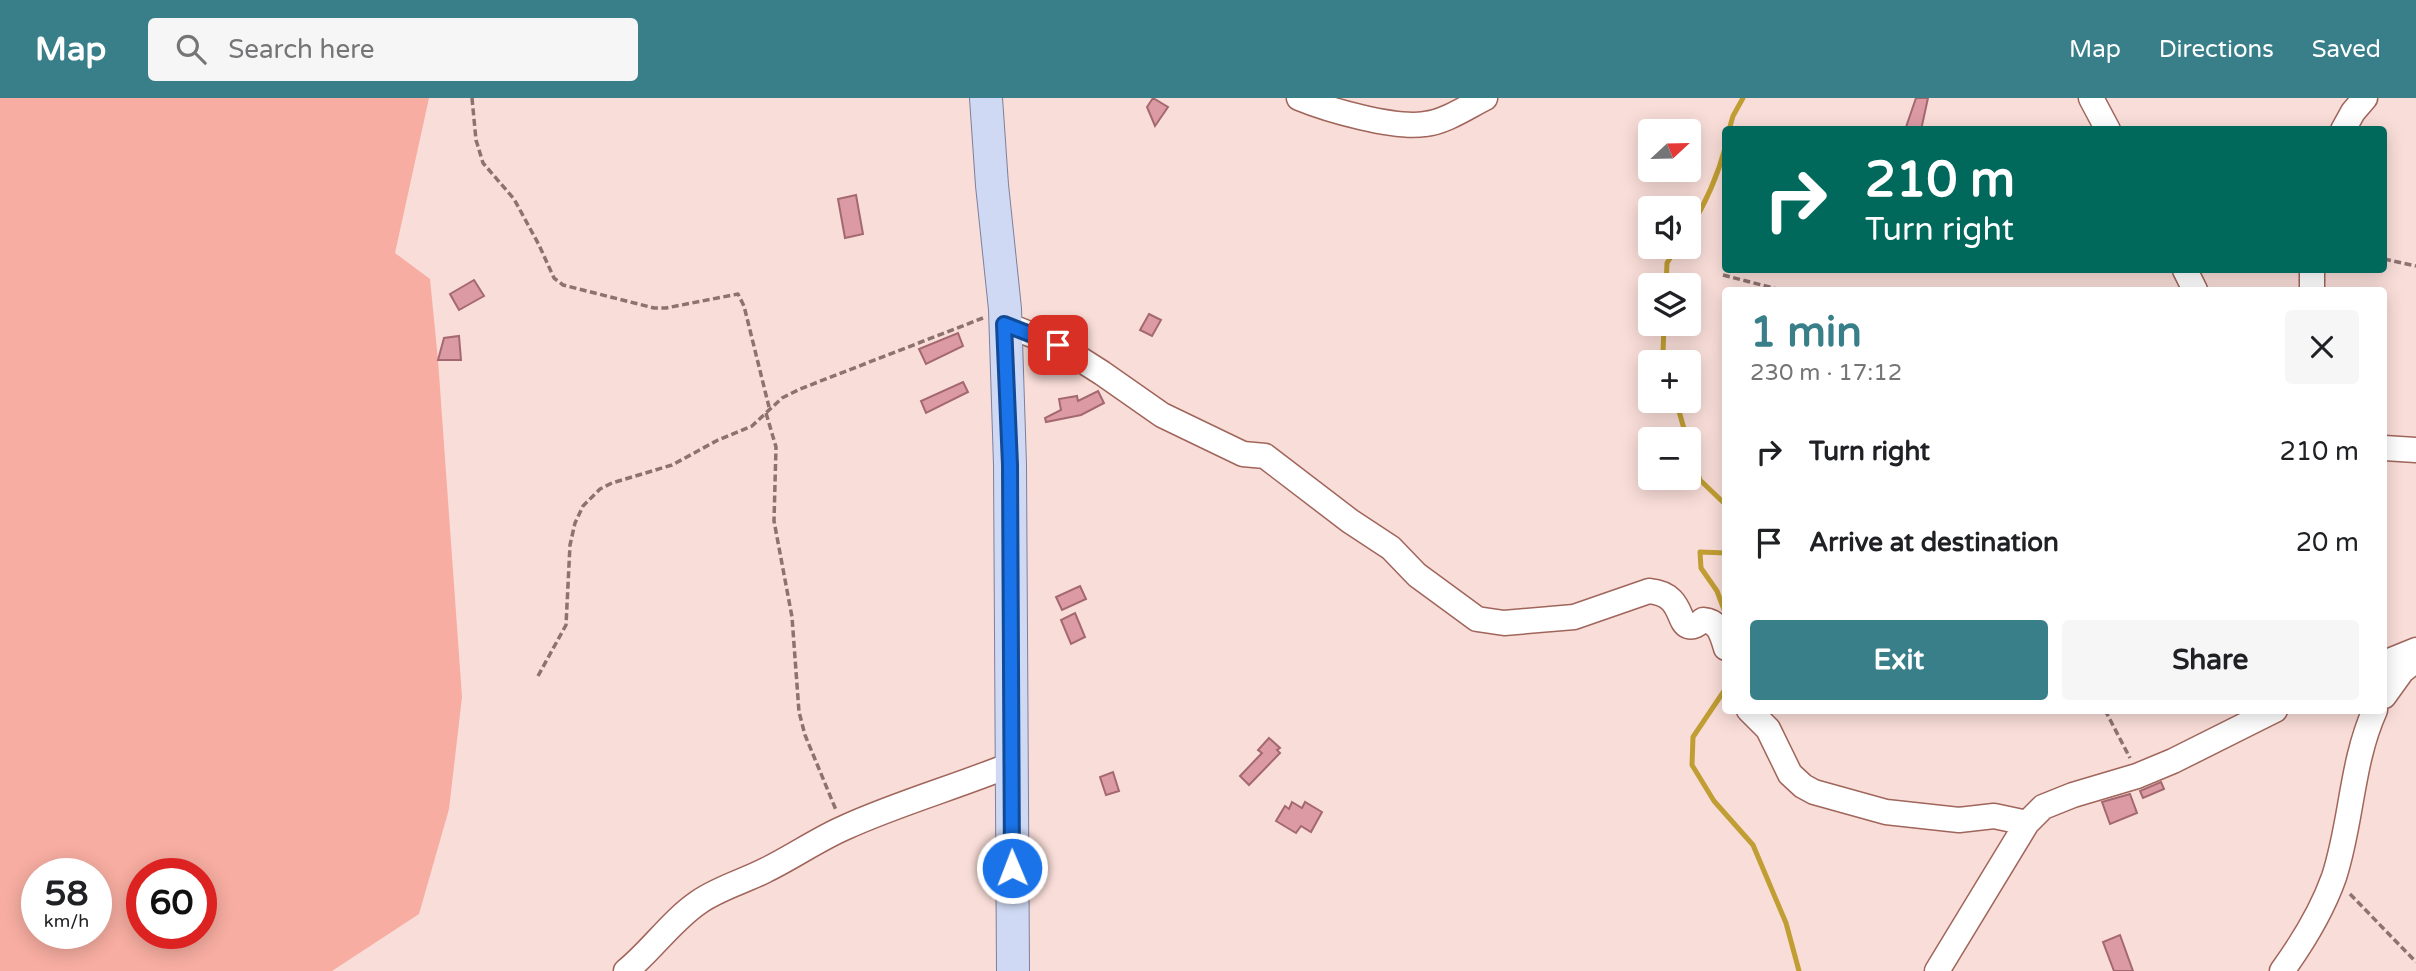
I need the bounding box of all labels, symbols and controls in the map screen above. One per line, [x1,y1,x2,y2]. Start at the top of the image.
search box [148,18,638,81]
text: Map [35,30,106,69]
icon: search [172,30,210,68]
text: Search here [228,34,374,65]
text: Map [2069,35,2121,64]
text: Directions [2159,35,2274,64]
text: Saved [2312,35,2381,64]
north arrow [1638,119,1701,182]
map controls [1638,119,1701,490]
text: 210 m [1865,151,2015,210]
icon: right [1750,154,1841,245]
button: sound [1638,196,1701,259]
text: Turn right [1865,211,2014,249]
button: layers [1638,273,1701,336]
text: 1 min [1750,307,1862,358]
button: close [2285,310,2359,384]
pin [1028,315,1088,375]
icon: arrive [1039,326,1077,364]
button: + [1638,350,1701,413]
text: 230 m · 17:12 [1750,359,1902,387]
button: − [1638,427,1701,490]
icon: right [1750,433,1788,471]
text: Turn right [1809,436,1930,467]
text: 210 m [2279,436,2359,467]
icon: arrive [1750,524,1788,562]
text: Arrive at destination [1809,527,2059,558]
text: 20 m [2296,527,2359,558]
button: Exit [1750,620,2048,700]
button: Share [2062,620,2359,700]
position arrow [975,831,1049,905]
speed limit sign: 60 [126,858,217,949]
text: 58 [45,873,88,915]
text: km/h [44,910,89,932]

